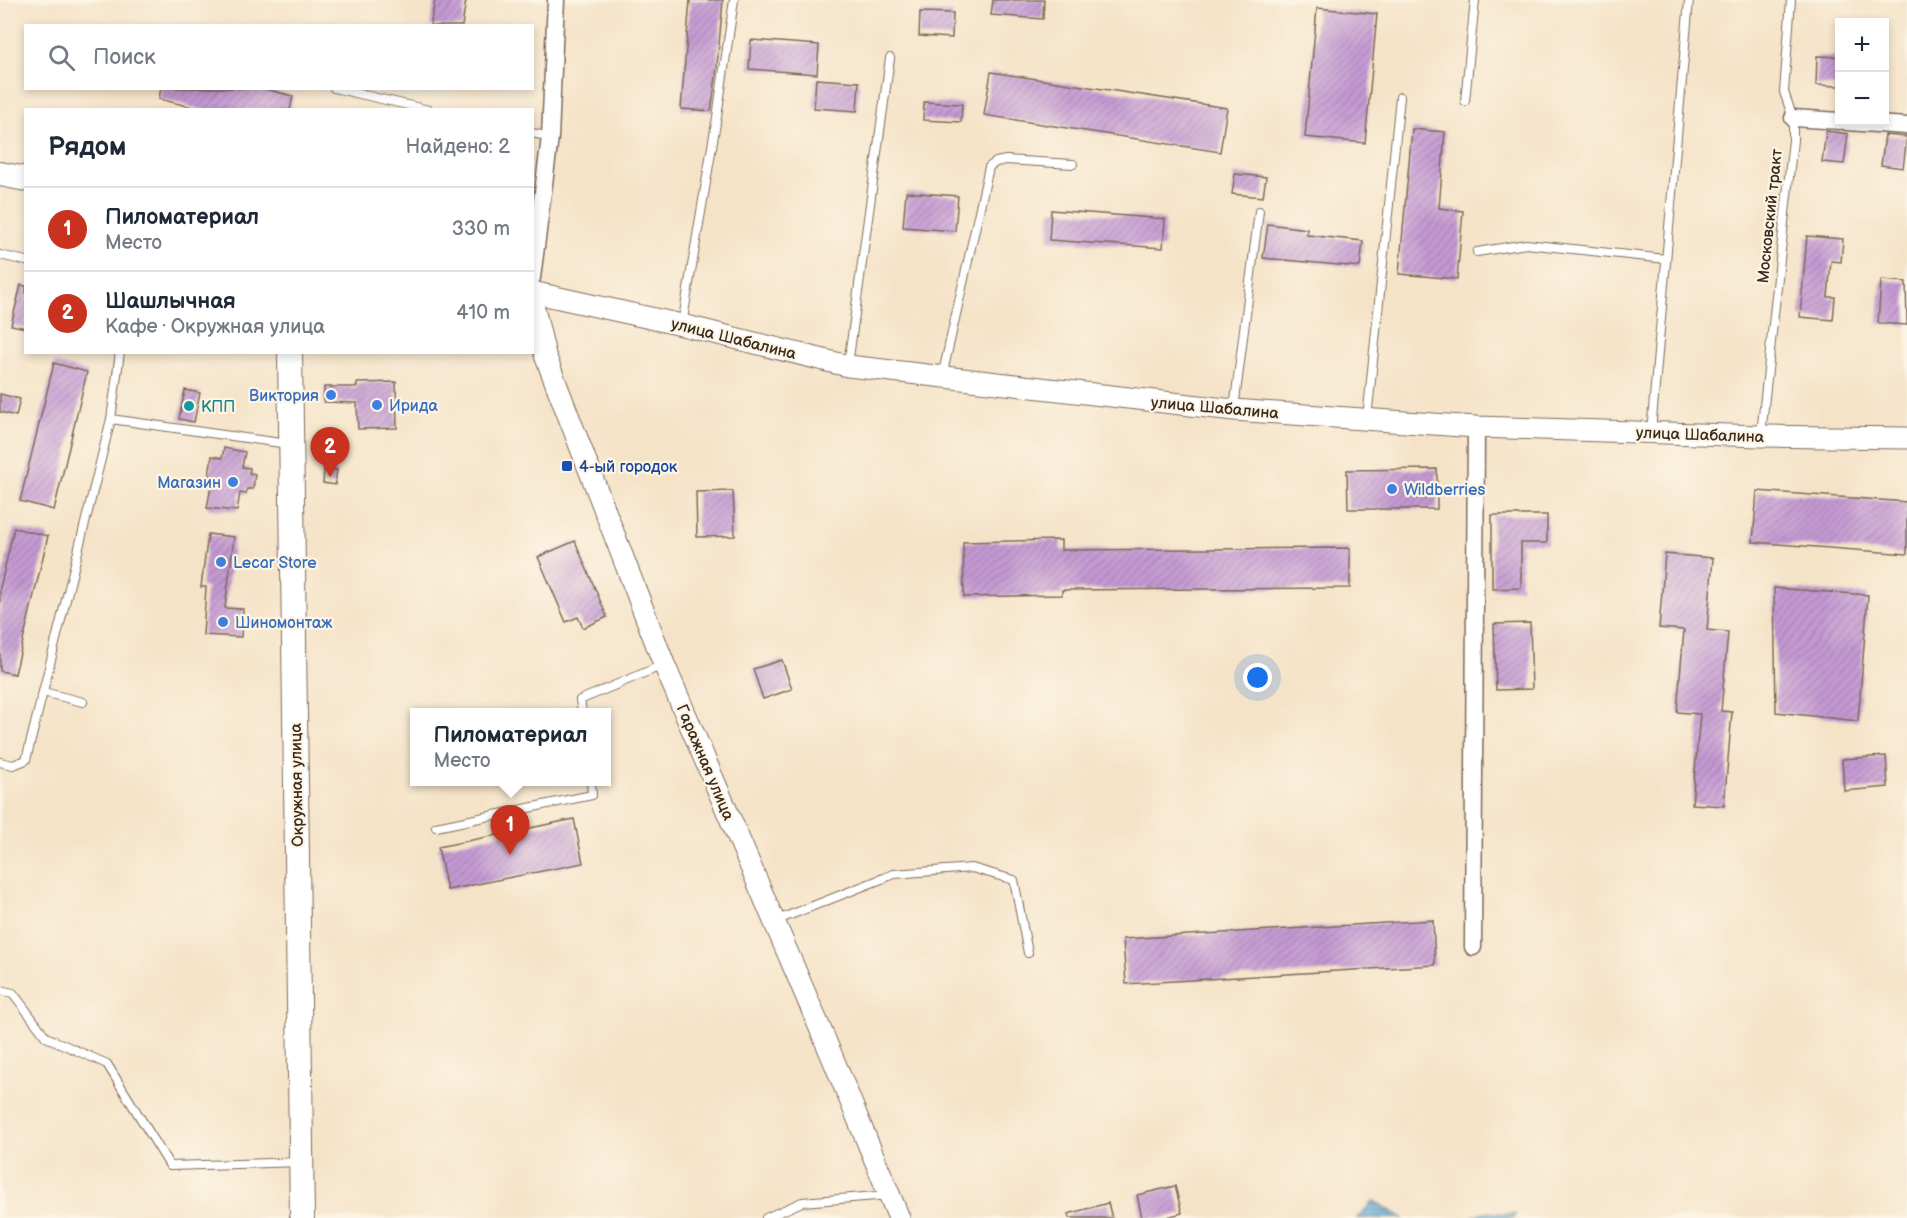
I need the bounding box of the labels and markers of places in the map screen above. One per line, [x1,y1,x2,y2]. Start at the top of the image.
place label: Виктория [249,387,319,406]
marker: Виктория [324,388,338,402]
place label: Ирида [389,397,439,416]
place label: КПП [201,398,235,417]
marker: Ирида [370,398,384,412]
marker: КПП [182,399,196,413]
pin: 2 [310,428,350,477]
place label: 4-ый городок [579,458,678,477]
marker: 4-ый городок [560,459,574,473]
place label: Магазин [157,474,221,493]
marker: Магазин [226,475,240,489]
place label: Wildberries [1404,481,1485,500]
marker: Wildberries [1385,482,1399,496]
place label: Lecar Store [233,554,317,573]
marker: Lecar Store [214,555,228,569]
place label: Шиномонтаж [235,614,333,633]
marker: Шиномонтаж [216,615,230,629]
pin: 1 [490,806,530,855]

